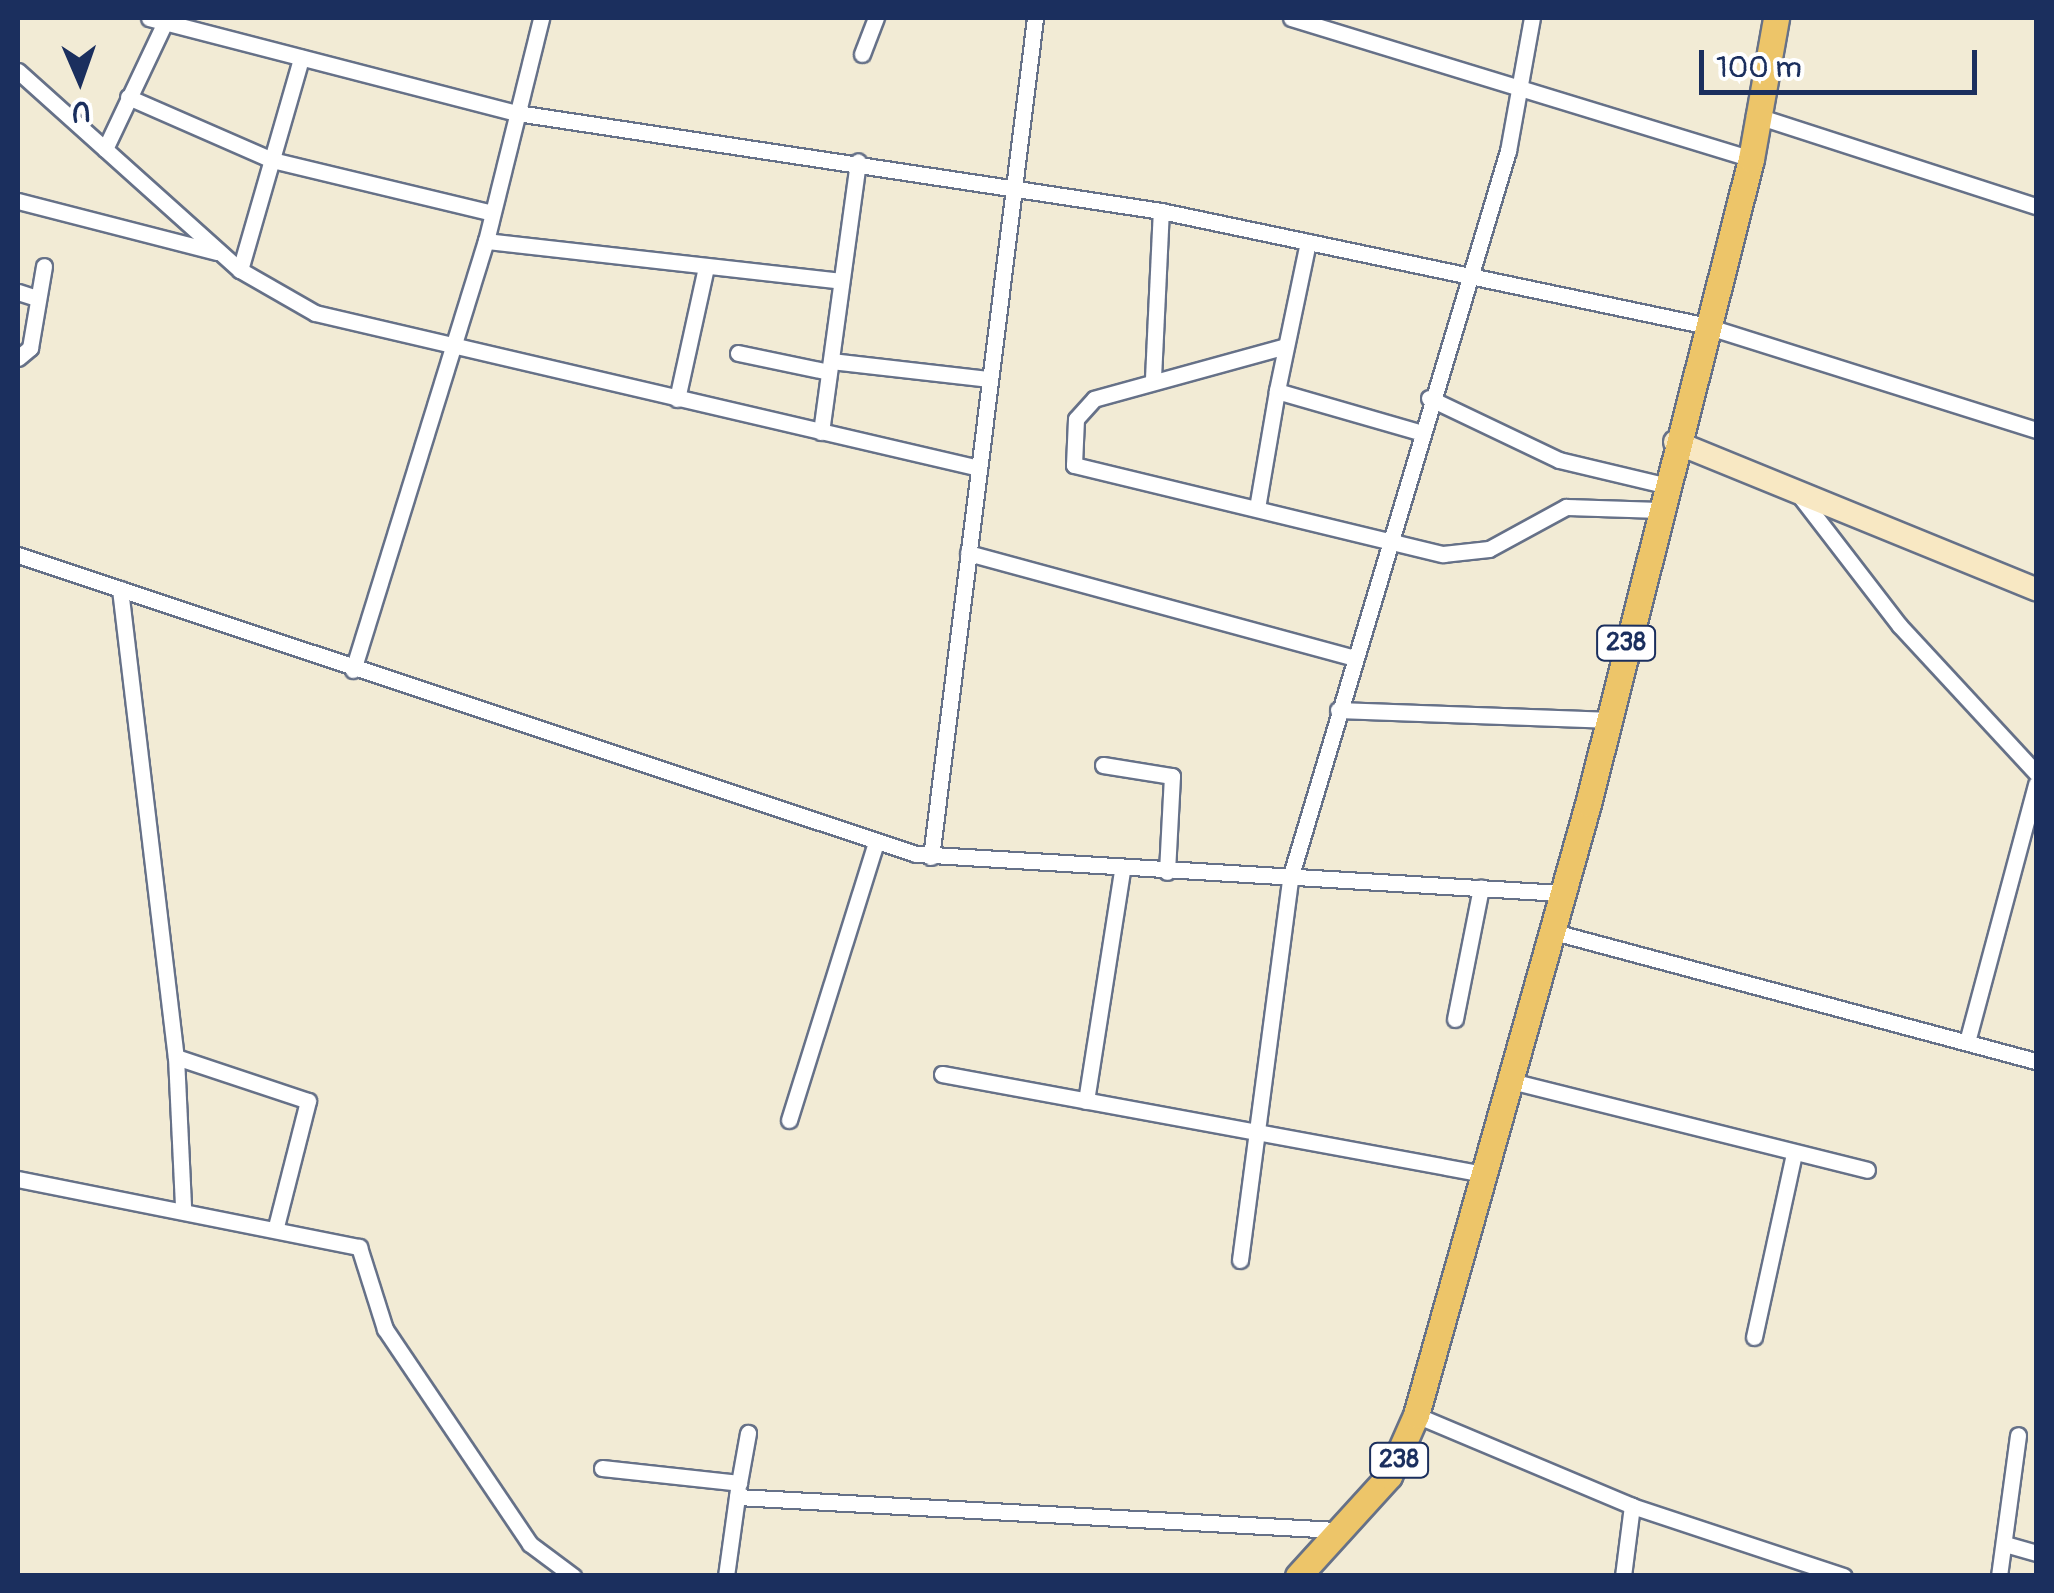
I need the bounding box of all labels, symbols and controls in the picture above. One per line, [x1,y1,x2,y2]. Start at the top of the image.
north arrow [30,30,130,130]
scale bar [1704,30,1982,92]
text: 100 m [1716,49,1802,86]
text: U [71,93,91,128]
road number: 238 [1596,623,1656,663]
road number: 238 [1369,1440,1429,1480]

